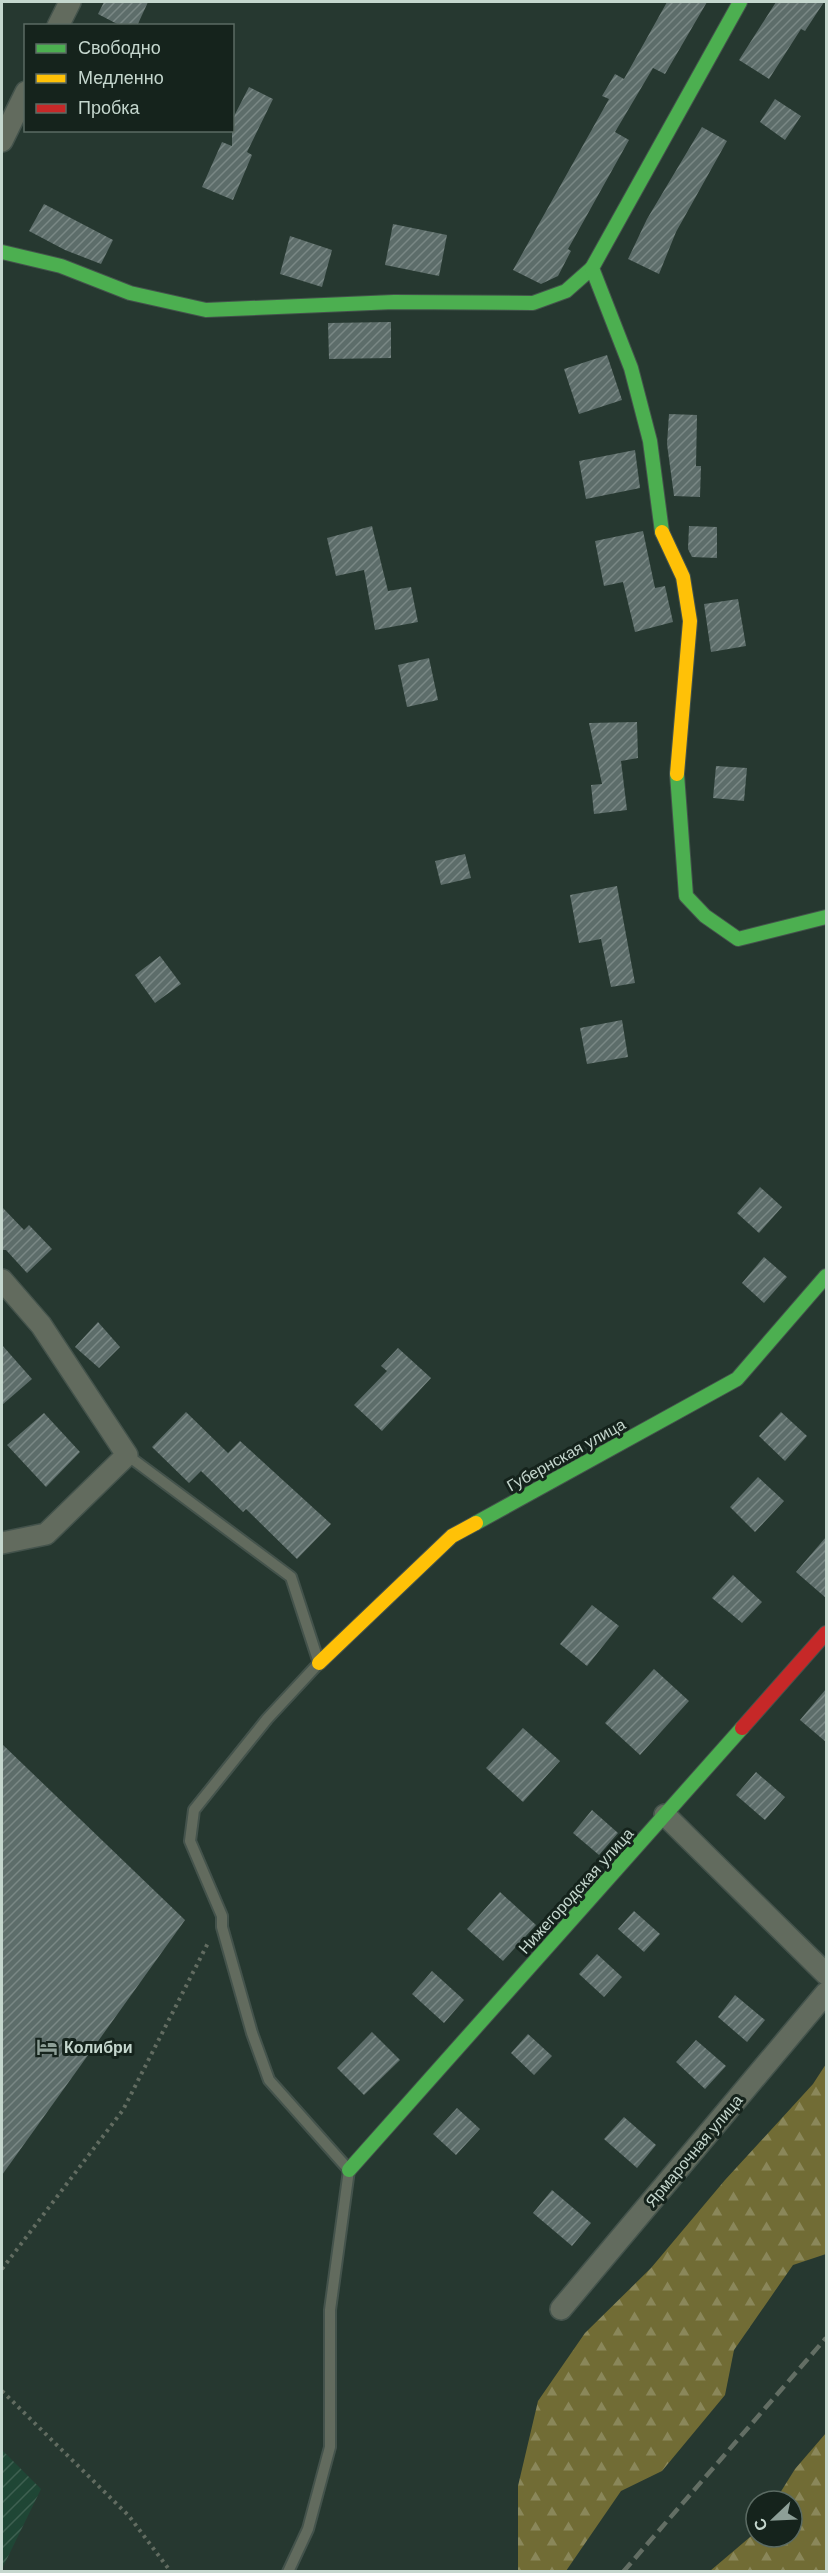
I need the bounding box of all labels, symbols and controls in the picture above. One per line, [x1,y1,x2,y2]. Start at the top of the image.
legend [24,24,234,132]
text: Свободно [78,38,161,58]
text: Медленно [78,68,164,88]
text: Пробка [78,98,141,118]
street label: Губернская улица [504,1415,628,1495]
street label: Нижегородская улица [515,1825,637,1957]
hotel icon: Колибри [35,2035,59,2059]
place label: Колибри [64,2039,133,2056]
street label: Ярмарочная улица [642,2091,746,2210]
north arrow [744,2489,804,2549]
text: С [750,2516,771,2533]

